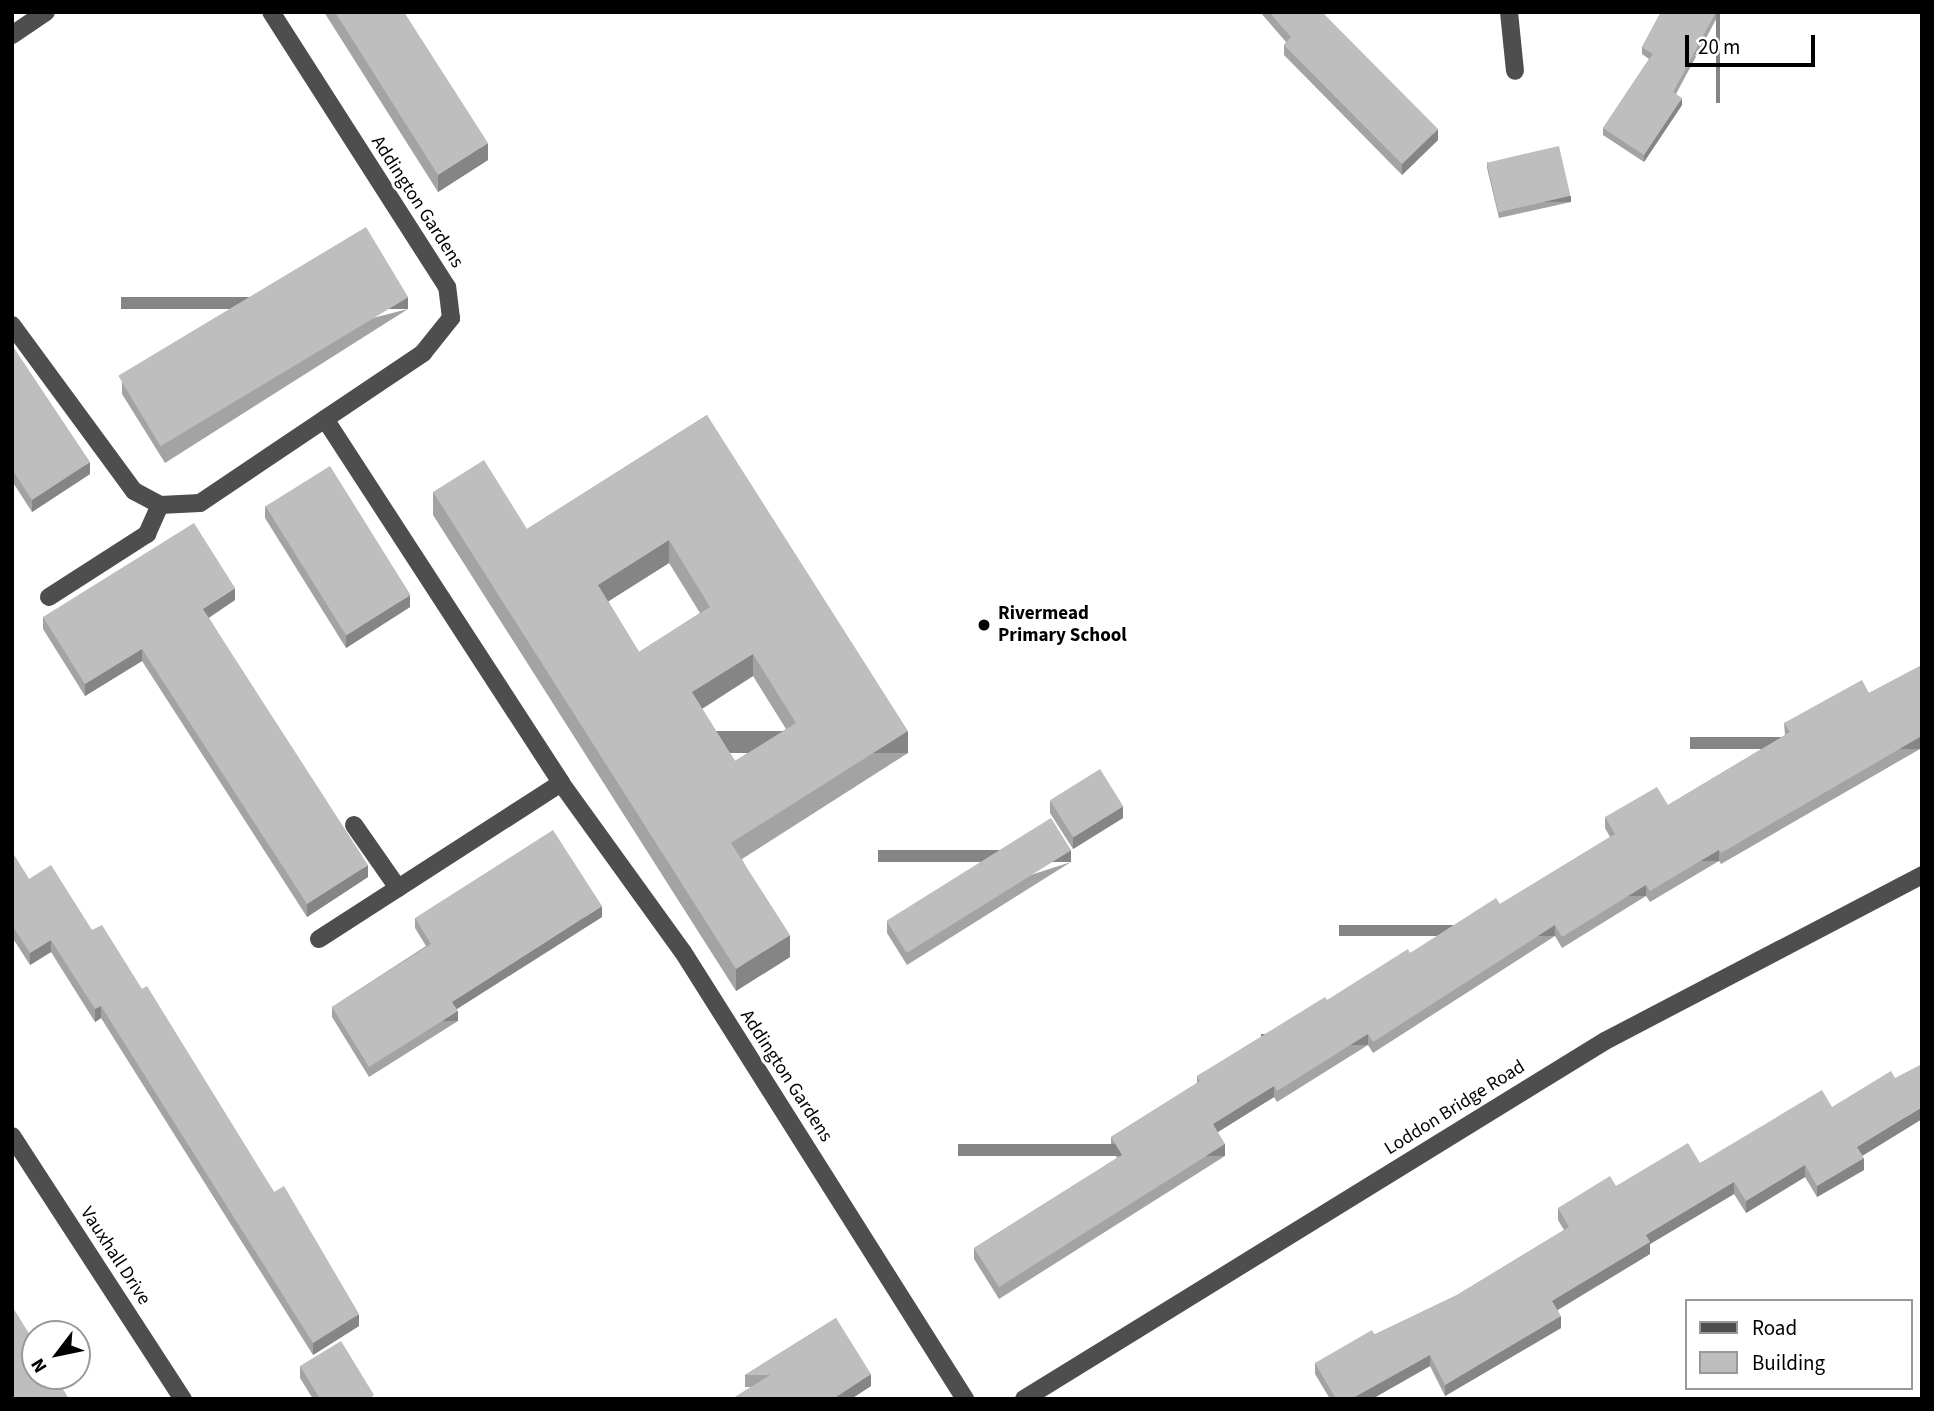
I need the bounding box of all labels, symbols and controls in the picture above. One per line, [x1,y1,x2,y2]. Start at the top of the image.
scale bar [1689,21,1818,65]
text: 20 m [1698,32,1740,62]
street label: Addington Gardens [366,132,468,272]
place label: Rivermead Primary School [998,603,1127,647]
marker: Rivermead Primary School [976,617,992,633]
street label: Addington Gardens [735,1006,837,1146]
street label: Loddon Bridge Road [1381,1056,1529,1160]
street label: Vauxhall Drive [75,1203,155,1309]
legend [1686,1299,1913,1390]
text: Road [1752,1313,1797,1343]
north arrow [21,1320,91,1390]
text: Building [1752,1348,1825,1378]
text: N [25,1353,54,1378]

